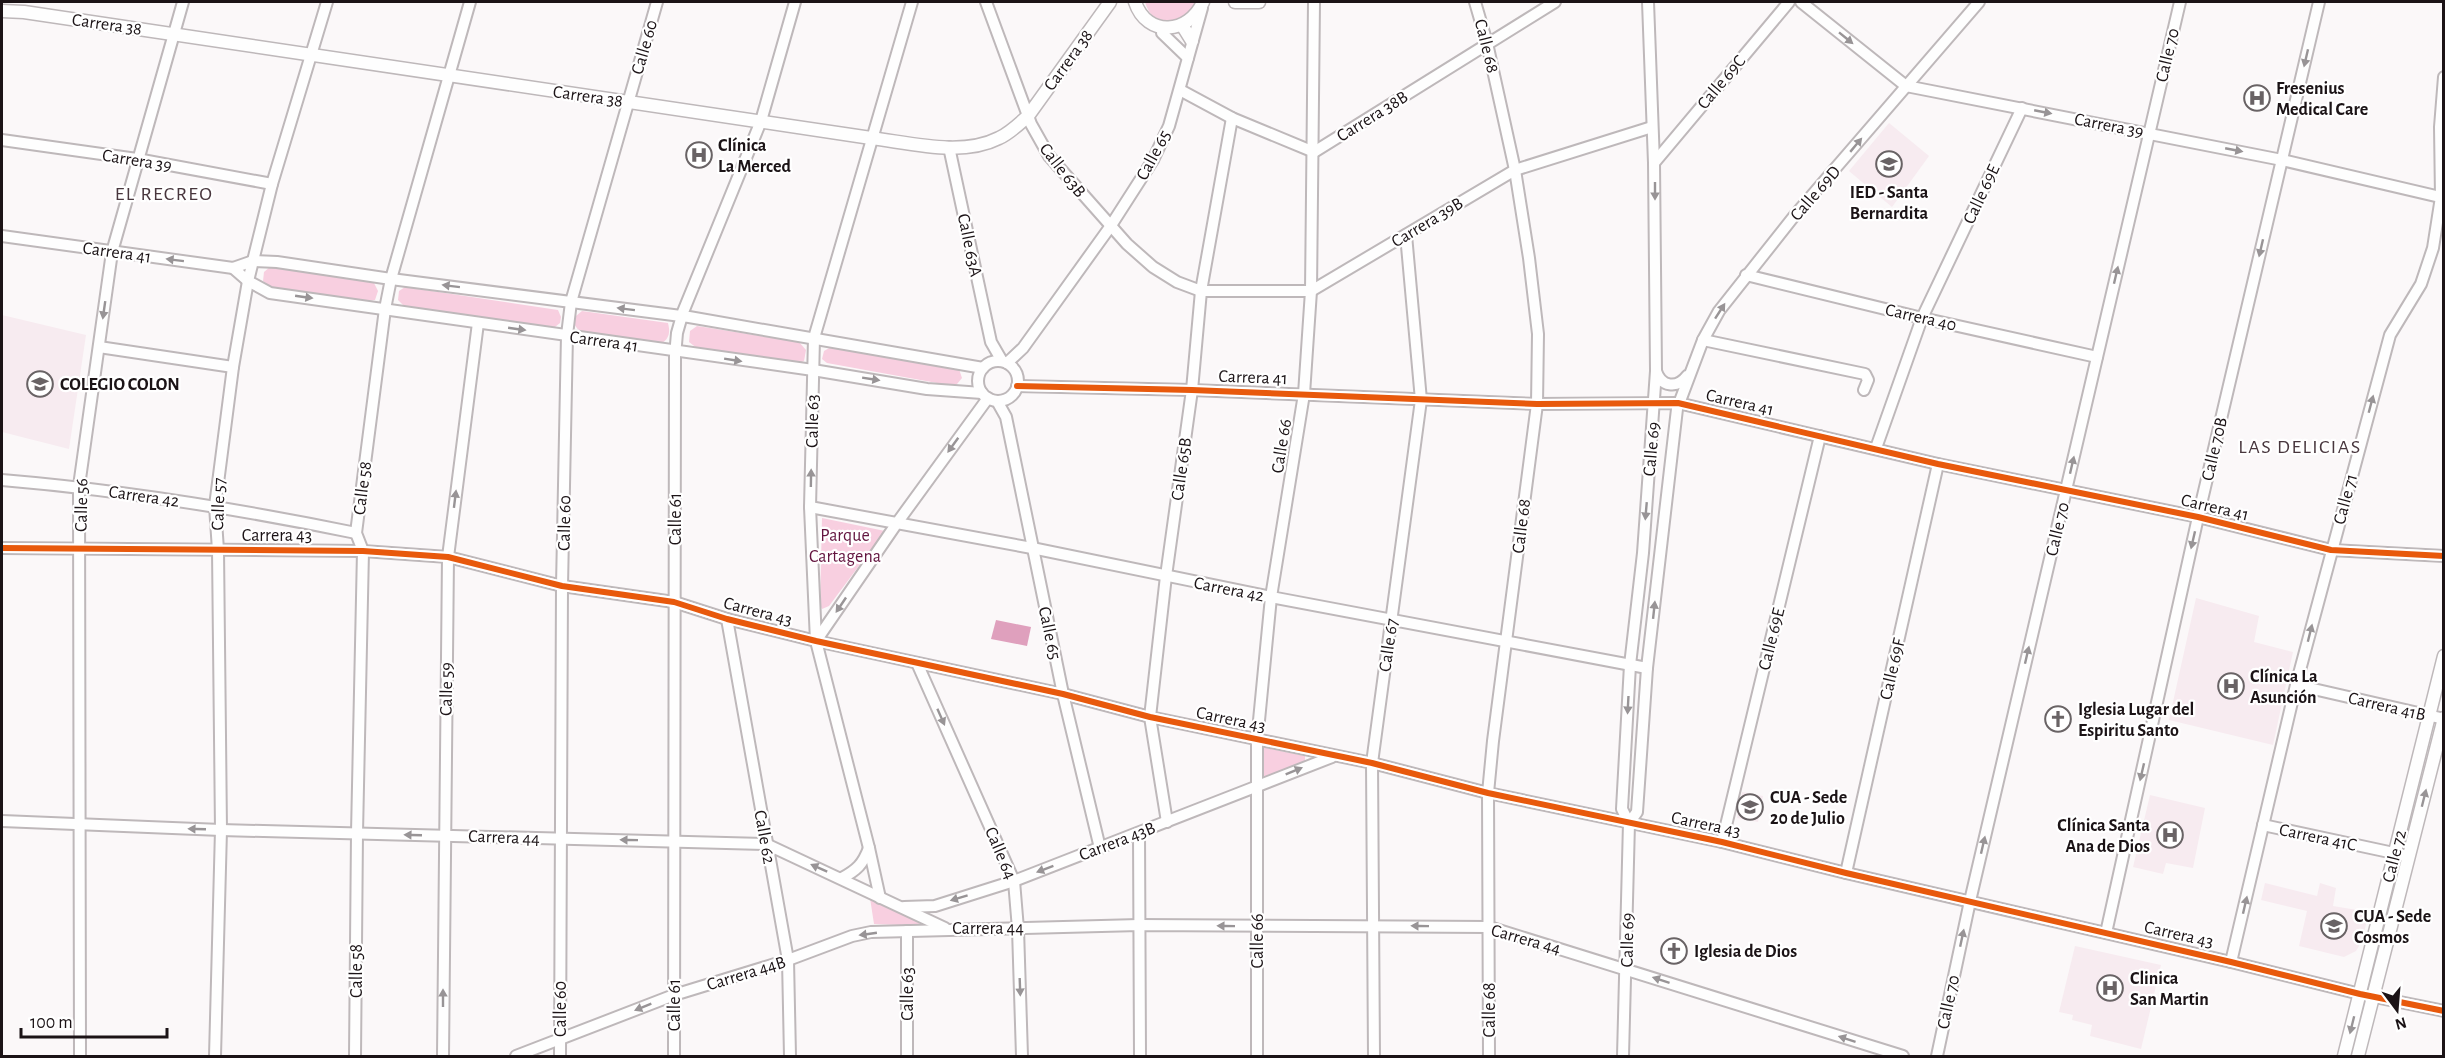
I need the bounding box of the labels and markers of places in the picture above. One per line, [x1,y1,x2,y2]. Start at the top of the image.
place label: Fresenius Medical Care [2276,80,2368,119]
hospital icon: Fresenius Medical Care [2242,83,2272,113]
place label: Clínica La Merced [718,137,791,176]
hospital icon: Clínica La Merced [684,140,714,170]
school or university icon: IED - Santa Bernardita [1874,149,1904,179]
place label: IED - Santa Bernardita [1850,184,1929,223]
school or university icon: COLEGIO COLON [25,369,55,399]
place label: COLEGIO COLON [60,376,180,394]
place label: Clínica La Asunción [2250,668,2318,707]
hospital icon: Clínica La Asunción [2216,671,2246,701]
place label: Iglesia Lugar del Espiritu Santo [2078,701,2194,740]
church icon: Iglesia Lugar del Espiritu Santo [2043,704,2073,734]
place label: CUA - Sede 20 de Julio [1770,789,1847,828]
school or university icon: CUA - Sede 20 de Julio [1735,792,1765,822]
place label: Clínica Santa Ana de Dios [2057,817,2150,856]
hospital icon: Clínica Santa Ana de Dios [2155,820,2185,850]
place label: CUA - Sede Cosmos [2354,908,2431,947]
school or university icon: CUA - Sede Cosmos [2319,911,2349,941]
church icon: Iglesia de Dios [1659,936,1689,966]
place label: Iglesia de Dios [1694,943,1797,961]
place label: Clinica San Martin [2130,970,2209,1009]
hospital icon: Clinica San Martin [2095,973,2125,1003]

